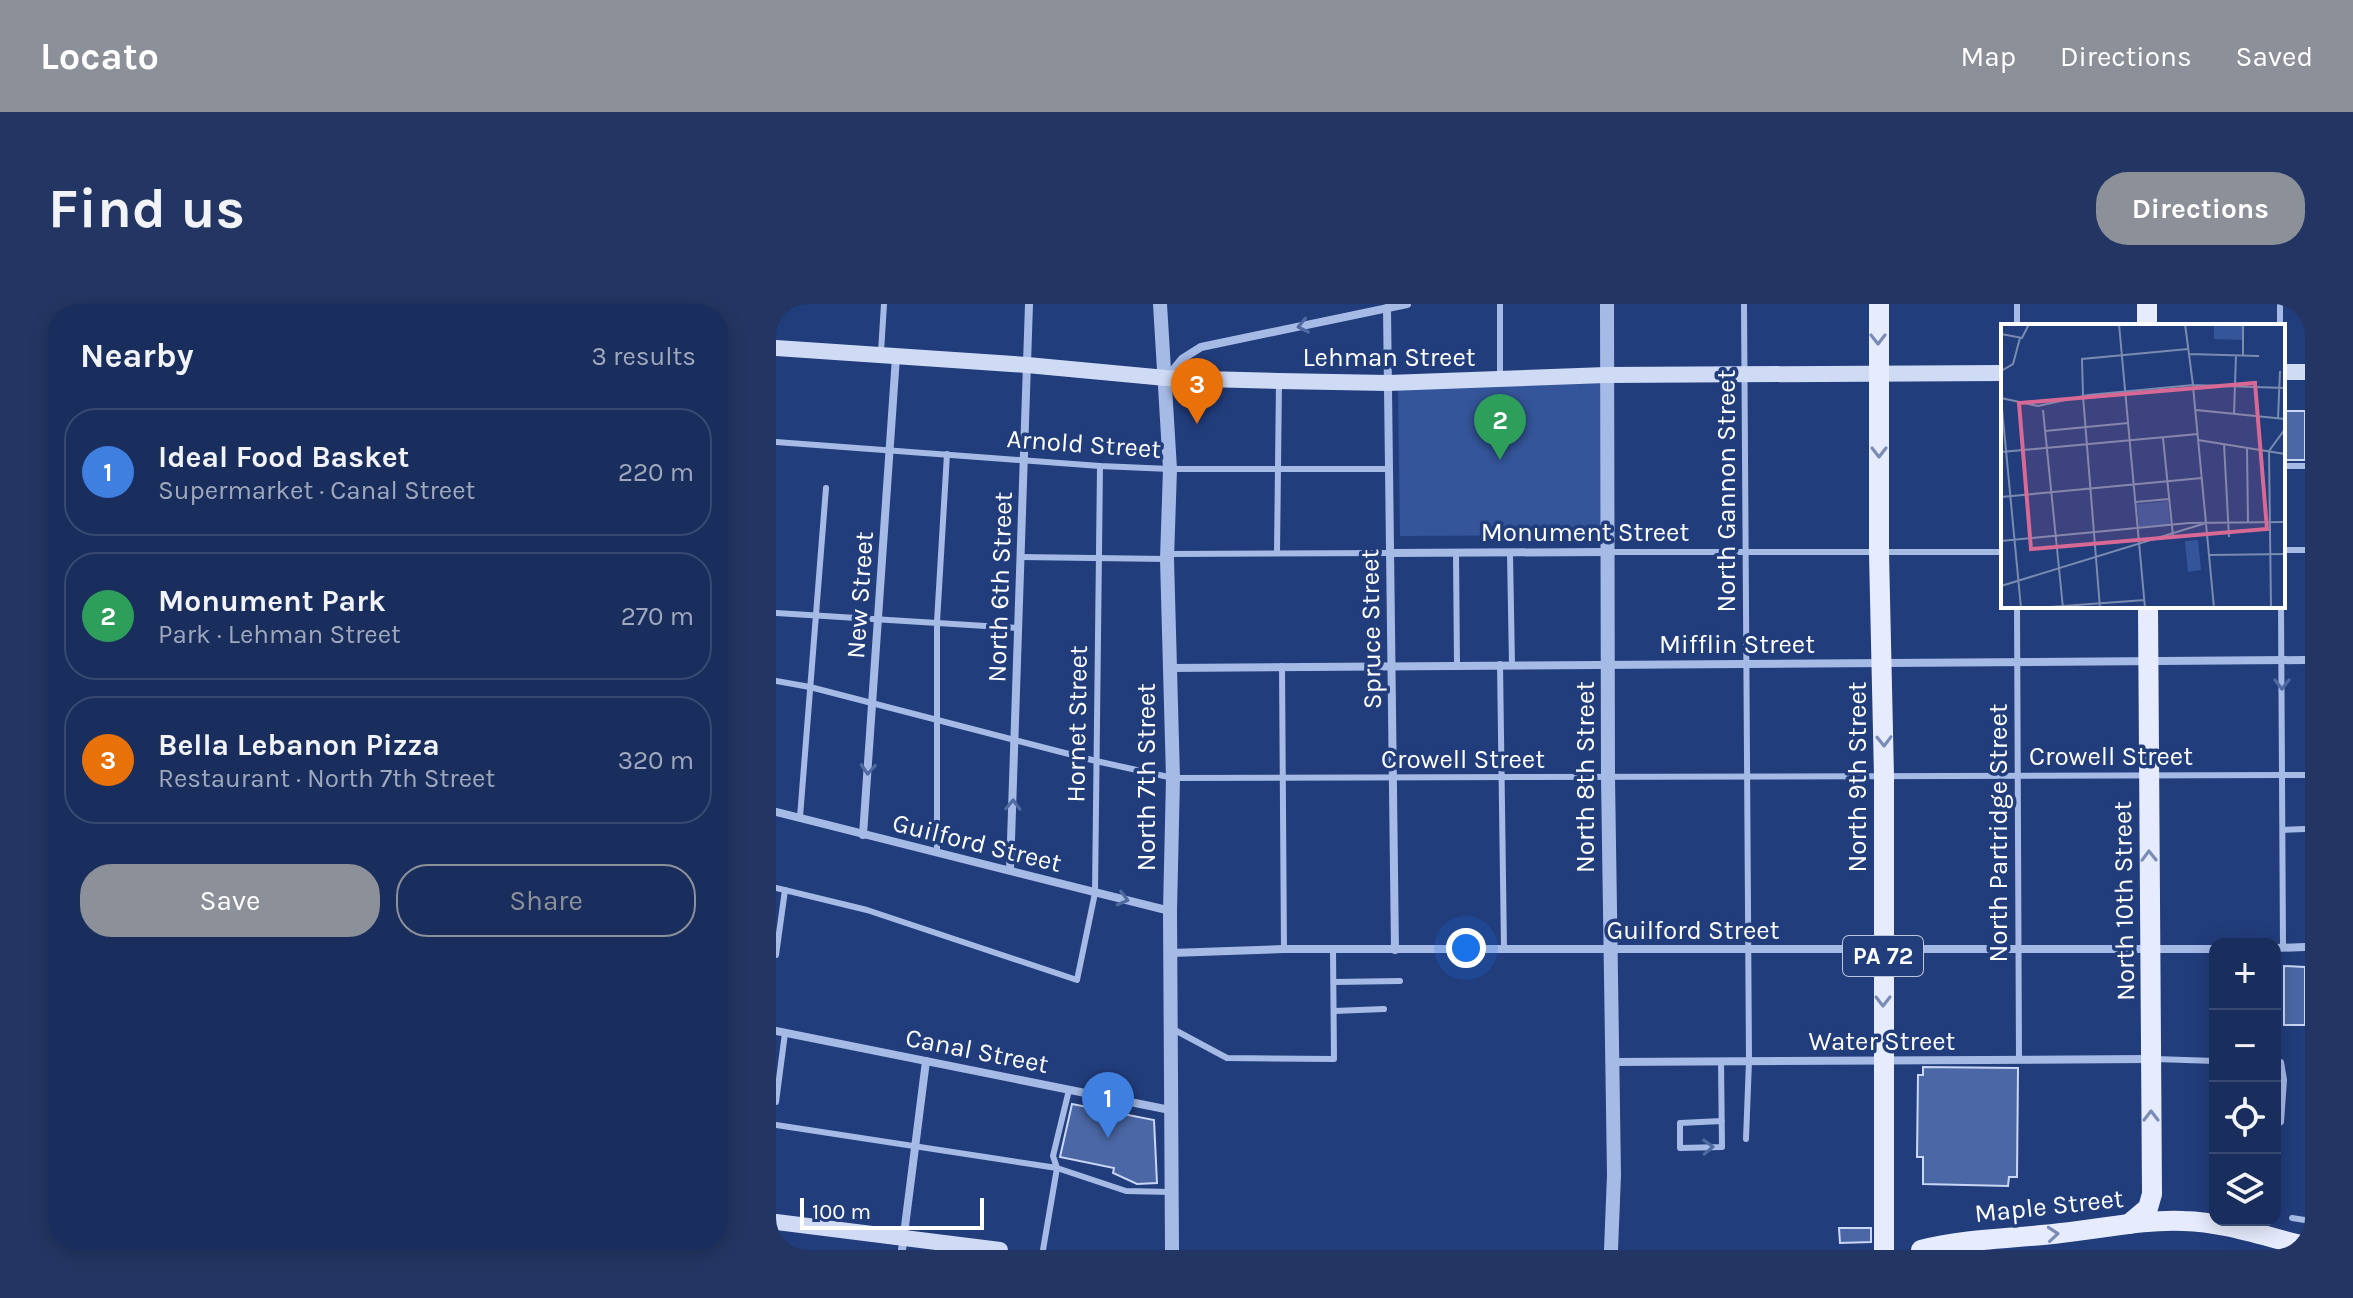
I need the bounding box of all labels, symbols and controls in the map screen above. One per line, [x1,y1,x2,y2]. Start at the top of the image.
text: Locato [40,34,159,79]
text: Map [1961,40,2016,73]
text: Directions [2060,40,2192,73]
text: Saved [2236,40,2313,73]
button: Directions [2096,172,2305,245]
text: Find us [48,176,245,241]
one-way arrow [1297,317,1311,334]
inset map [2001,324,2285,608]
one-way arrow [1869,333,1887,346]
text: Nearby [80,336,194,376]
text: 3 results [592,341,696,372]
street label: Lehman Street [1302,342,1476,373]
pin: 3 [1171,358,1223,424]
street label: North Gannon Street [1711,369,1742,612]
pin: 2 [1474,394,1526,460]
street label: Arnold Street [1006,423,1162,465]
text: Ideal Food Basket [158,439,409,475]
one-way arrow [1870,446,1887,459]
text: 1 [103,457,113,488]
text: 220 m [618,457,694,488]
text: Supermarket · Canal Street [158,475,475,506]
street label: North 6th Street [981,491,1019,683]
street label: Monument Street [1481,517,1689,548]
street label: New Street [840,530,880,660]
street label: Spruce Street [1354,548,1388,709]
text: Monument Park [158,583,386,619]
text: 2 [100,601,116,632]
text: 270 m [621,601,694,632]
text: Park · Lehman Street [158,619,401,650]
street label: Mifflin Street [1659,629,1815,660]
street label: Hornet Street [1060,645,1094,803]
one-way arrow [2273,678,2291,691]
street label: North 8th Street [1570,681,1601,873]
street label: North 9th Street [1842,681,1873,873]
street label: North 7th Street [1131,683,1162,871]
street label: North Partridge Street [1983,703,2014,963]
text: Bella Lebanon Pizza [158,727,440,763]
one-way arrow [1875,735,1892,748]
street label: Crowell Street [2029,741,2193,772]
street label: Crowell Street [1381,744,1545,775]
text: 3 [100,745,116,776]
text: 320 m [618,745,694,776]
text: Restaurant · North 7th Street [158,763,495,794]
one-way arrow [860,763,877,776]
one-way arrow [1004,798,1021,811]
street label: North 10th Street [2107,800,2141,1001]
street label: Guilford Street [889,807,1065,879]
one-way arrow [2141,849,2158,862]
button: Save [80,864,380,937]
button: Share [396,864,696,937]
one-way arrow [1116,890,1129,907]
street label: Guilford Street [1607,915,1780,946]
your location [1446,928,1486,968]
road number: PA 72 [1843,936,1923,976]
map controls [2209,938,2281,1226]
button: + [2209,938,2281,1010]
one-way arrow [1874,995,1892,1008]
button: − [2209,1010,2281,1082]
street label: Canal Street [903,1022,1051,1080]
street label: Water Street [1809,1026,1956,1057]
pin: 1 [1082,1072,1134,1138]
button: locate [2209,1082,2281,1154]
one-way arrow [2142,1109,2160,1122]
one-way arrow [1703,1139,1715,1156]
button: layers [2209,1154,2281,1226]
street label: Maple Street [1973,1183,2125,1229]
scale bar [800,1194,984,1230]
text: 100 m [812,1199,871,1225]
one-way arrow [2047,1226,2060,1243]

